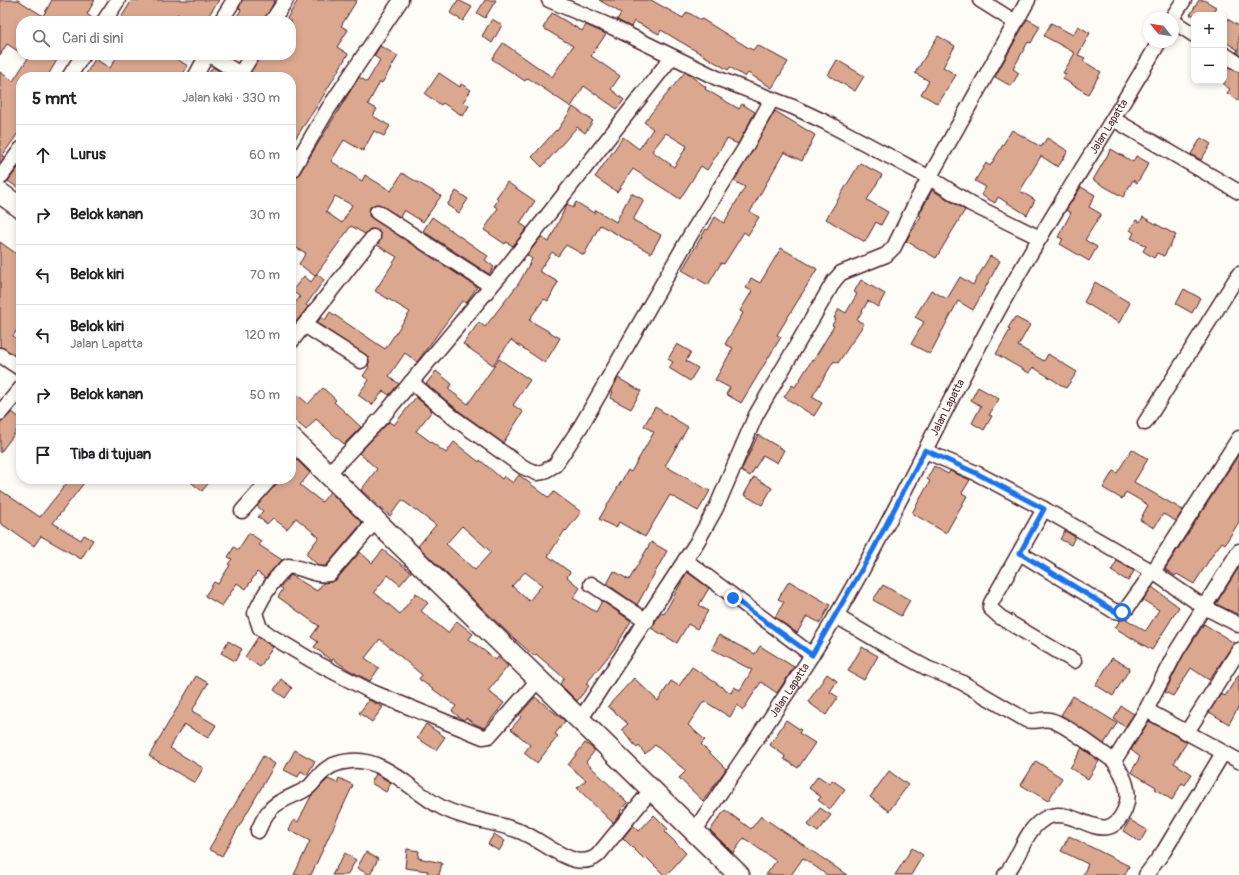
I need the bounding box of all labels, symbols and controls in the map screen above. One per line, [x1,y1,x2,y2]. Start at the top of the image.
north arrow [1143,12,1179,48]
map controls [1191,12,1227,84]
button: + [1191,12,1227,48]
search box [16,16,296,60]
icon: search [30,27,52,49]
text: Cari di sini [62,29,123,48]
button: − [1191,48,1227,84]
text: 5 mnt [32,88,76,109]
text: Jalan kaki · 330 m [182,90,280,106]
street label: Jalan Lapatta [1087,97,1130,156]
icon: ahead [32,144,54,166]
text: Lurus [70,145,106,164]
text: 60 m [249,147,280,163]
icon: right [32,204,54,226]
text: Belok kanan [70,205,143,224]
text: 30 m [250,207,280,223]
icon: left [32,264,54,286]
text: Belok kiri [70,265,124,284]
text: 70 m [250,267,280,283]
text: Belok kiri [70,317,124,336]
icon: left [32,324,54,346]
text: 120 m [244,327,280,343]
text: Jalan Lapatta [70,336,143,352]
street label: Jalan Lapatta [927,377,967,438]
icon: right [32,384,54,406]
text: Belok kanan [70,385,143,404]
text: 50 m [250,387,280,403]
icon: arrive [32,444,54,466]
text: Tiba di tujuan [70,445,151,464]
route end [724,589,742,607]
route start [1113,603,1131,621]
street label: Jalan Lapatta [767,661,812,719]

